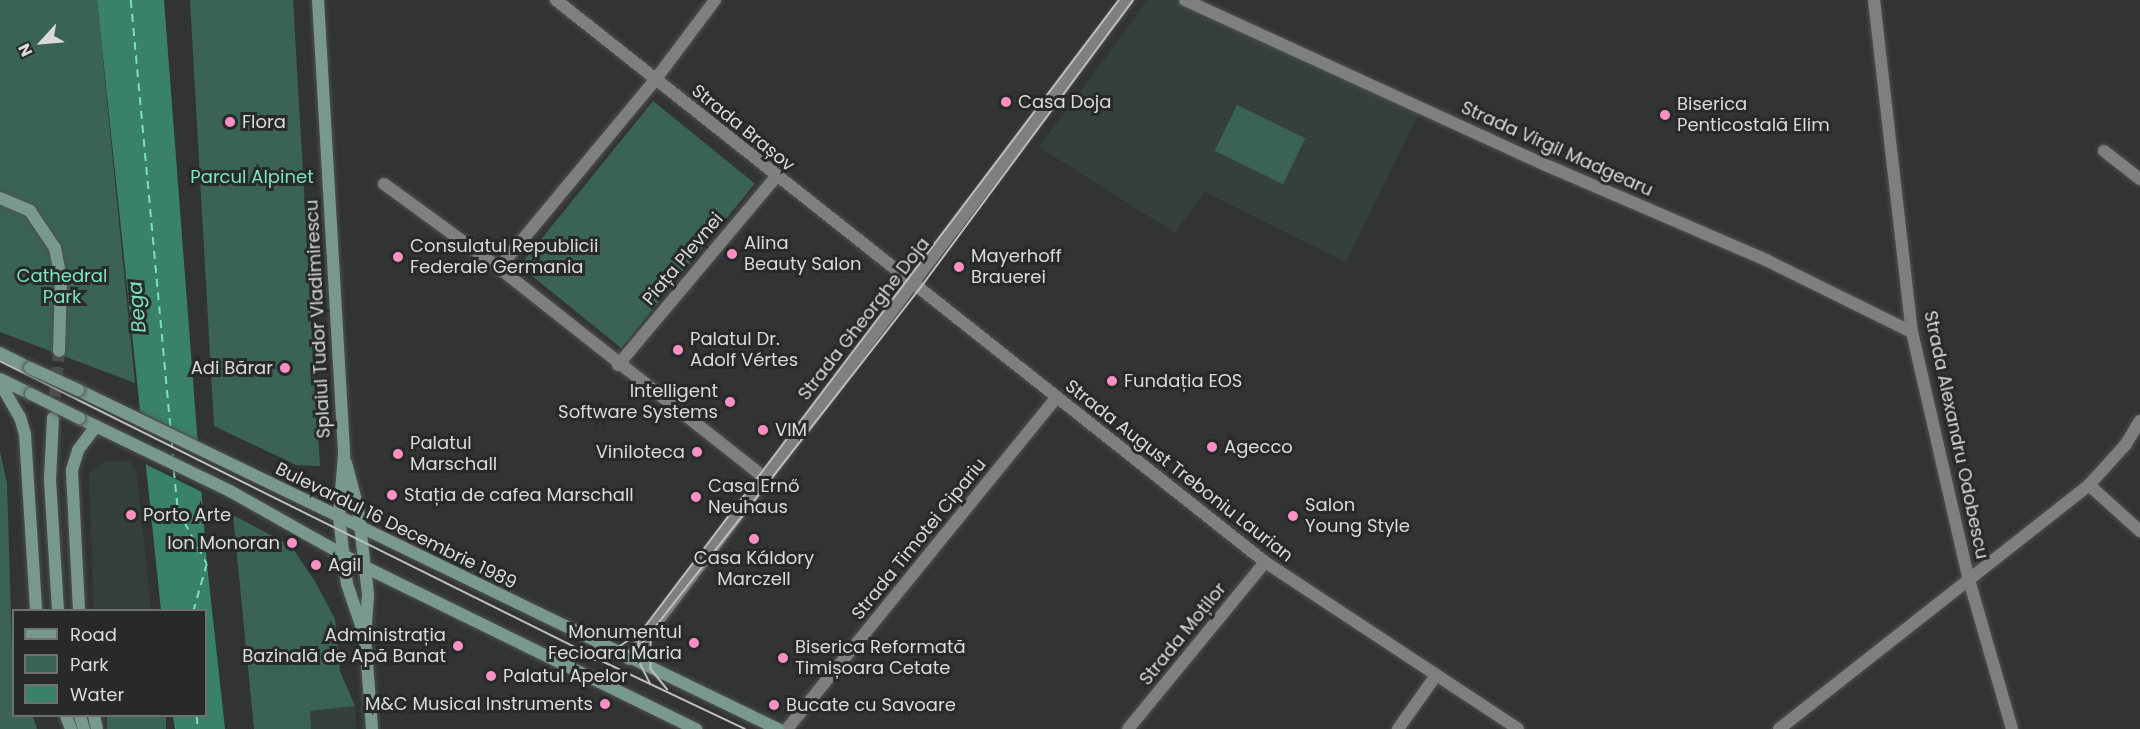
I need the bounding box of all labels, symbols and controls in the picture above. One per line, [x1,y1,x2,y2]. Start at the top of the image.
north arrow [12,12,72,72]
text: N [12,40,38,61]
street label: Strada Brașov [687,80,799,176]
place label: Casa Doja [1018,91,1111,113]
place label: Biserica Penticostală Elim [1677,94,1830,136]
marker: Casa Doja [999,95,1013,109]
street label: Strada Virgil Madgearu [1458,97,1656,201]
marker: Biserica Penticostală Elim [1658,108,1672,122]
place label: Flora [242,111,286,133]
marker: Flora [223,115,237,129]
park label: Parcul Alpinet [190,166,314,188]
street label: Splaiul Tudor Vladimirescu [301,199,335,439]
street label: Piața Plevnei [638,208,728,310]
place label: Alina Beauty Salon [744,233,862,276]
street label: Strada Gheorghe Doja [794,233,934,405]
place label: Consulatul Republicii Federale Germania [410,236,598,278]
place label: Mayerhoff Brauerei [971,246,1062,288]
marker: Alina Beauty Salon [725,247,739,261]
marker: Consulatul Republicii Federale Germania [391,250,405,264]
marker: Mayerhoff Brauerei [952,260,966,274]
park label: Cathedral Park [17,266,107,308]
water label: Bega [123,280,151,334]
street label: Strada Alexandru Odobescu [1919,309,1993,561]
place label: Palatul Dr. Adolf Vértes [690,329,798,372]
marker: Palatul Dr. Adolf Vértes [671,343,685,357]
place label: Adi Bărar [191,357,273,379]
marker: Adi Bărar [278,361,292,375]
place label: Fundația EOS [1124,370,1242,392]
marker: Fundația EOS [1105,374,1119,388]
street label: Strada August Treboniu Laurian [1061,375,1297,567]
place label: Intelligent Software Systems [558,381,718,424]
marker: Intelligent Software Systems [723,395,737,409]
place label: VIM [775,419,807,441]
marker: VIM [756,423,770,437]
place label: Palatul Marschall [410,433,497,476]
place label: Agecco [1224,436,1293,458]
marker: Agecco [1205,440,1219,454]
place label: Viniloteca [596,441,685,463]
marker: Viniloteca [690,445,704,459]
marker: Palatul Marschall [391,447,405,461]
street label: Strada Timotei Cipariu [847,454,991,624]
street label: Bulevardul 16 Decembrie 1989 [272,458,520,594]
place label: Casa Ernő Neuhaus [708,476,799,518]
place label: Stația de cafea Marschall [404,484,634,506]
marker: Stația de cafea Marschall [385,488,399,502]
marker: Casa Ernő Neuhaus [689,490,703,504]
place label: Salon Young Style [1305,495,1410,538]
place label: Porto Arte [143,504,231,526]
marker: Porto Arte [124,508,138,522]
marker: Salon Young Style [1286,509,1300,523]
place label: Ion Monoran [167,532,280,554]
marker: Casa Káldory Marczell [747,532,761,546]
marker: Ion Monoran [285,536,299,550]
place label: Casa Káldory Marczell [694,548,814,590]
place label: Agil [328,554,361,576]
marker: Agil [309,558,323,572]
street label: Strada Moților [1135,578,1231,690]
legend [12,609,207,717]
text: Road [70,622,117,647]
place label: Monumentul Fecioara Maria [548,622,682,664]
place label: Administrația Bazinală de Apă Banat [242,625,446,668]
marker: Monumentul Fecioara Maria [687,636,701,650]
place label: Biserica Reformată Timișoara Cetate [795,637,966,680]
marker: Administrația Bazinală de Apă Banat [451,639,465,653]
marker: Biserica Reformată Timișoara Cetate [776,651,790,665]
text: Park [70,652,109,677]
place label: Palatul Apelor [503,665,628,687]
marker: Palatul Apelor [484,669,498,683]
text: Water [70,682,124,707]
place label: M&C Musical Instruments [365,693,593,715]
place label: Bucate cu Savoare [786,694,956,716]
marker: M&C Musical Instruments [598,697,612,711]
marker: Bucate cu Savoare [767,698,781,712]

